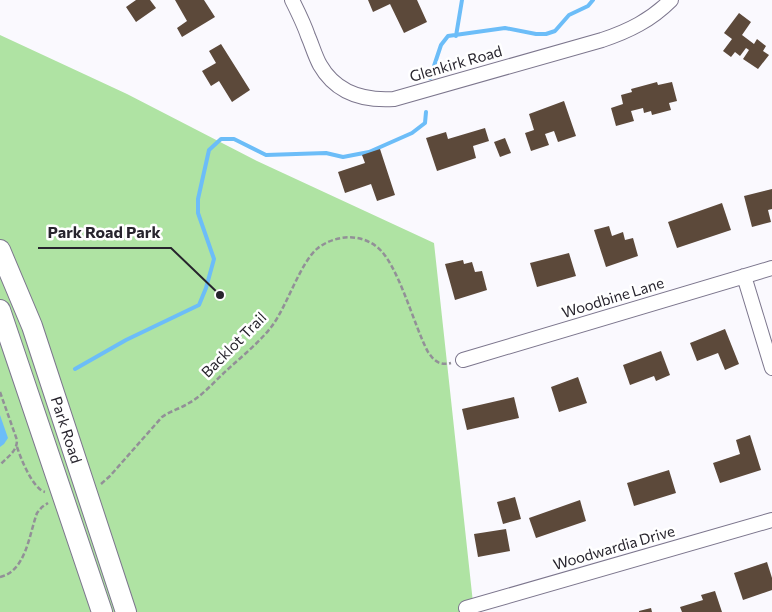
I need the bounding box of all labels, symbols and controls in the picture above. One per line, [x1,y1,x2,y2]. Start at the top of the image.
street label: Glenkirk Road [407,41,504,85]
callout: Park Road Park [38,217,171,248]
text: Park Road Park [47,222,161,241]
street label: Woodbine Lane [559,273,666,321]
street label: Backlot Trail [197,308,270,381]
street label: Park Road [48,394,86,465]
street label: Woodwardia Drive [551,521,677,573]

